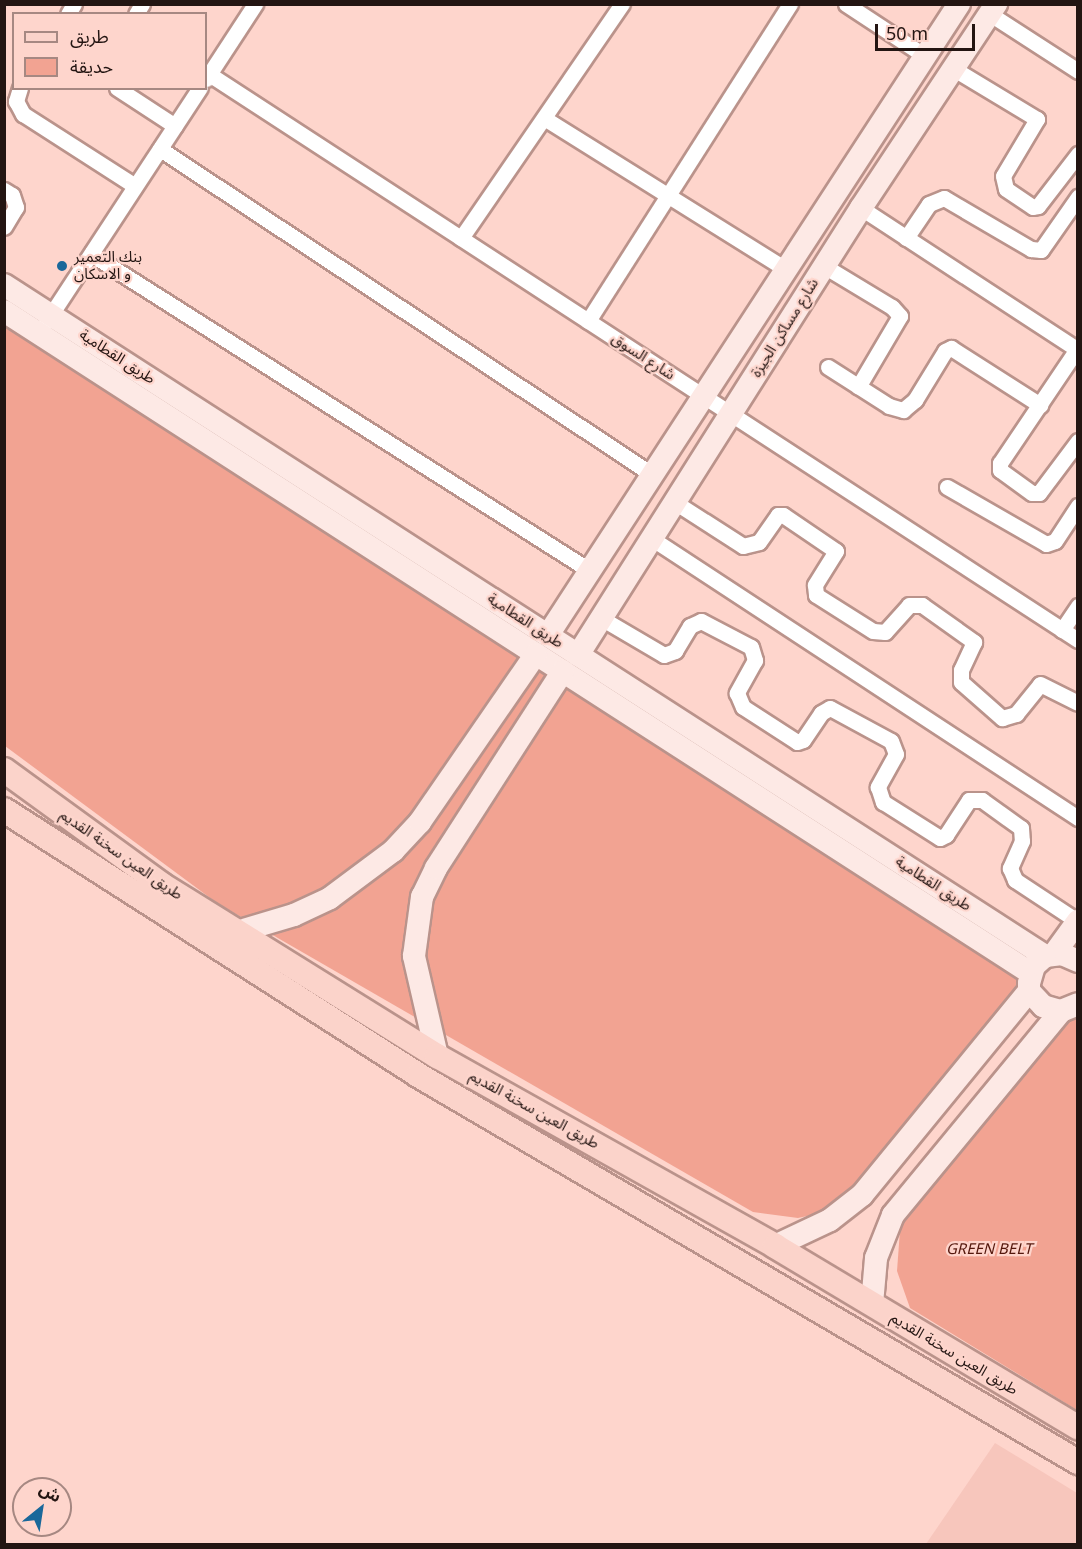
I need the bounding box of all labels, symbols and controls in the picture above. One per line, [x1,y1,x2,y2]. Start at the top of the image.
legend [12,12,207,90]
scale bar [878,12,978,50]
text: 50 m [886,15,928,53]
text: طريق [70,18,109,56]
text: حديقة [70,48,113,86]
place label: بنك التعمير و الاسكان [74,248,142,283]
marker: بنك التعمير و الاسكان [55,259,69,273]
street label: شارع مساكن الجيزة [747,275,823,381]
street label: طريق القطامية [76,326,158,388]
street label: شارع السوق [608,330,678,384]
street label: طريق القطامية [484,590,566,652]
street label: طريق العين سخنة القديم [56,806,186,904]
street label: طريق القطامية [892,853,974,915]
street label: طريق العين سخنة القديم [466,1067,602,1153]
park label: GREEN BELT [946,1241,1032,1259]
street label: طريق العين سخنة القديم [887,1309,1021,1399]
text: ش [32,1473,68,1513]
north arrow [12,1477,72,1537]

